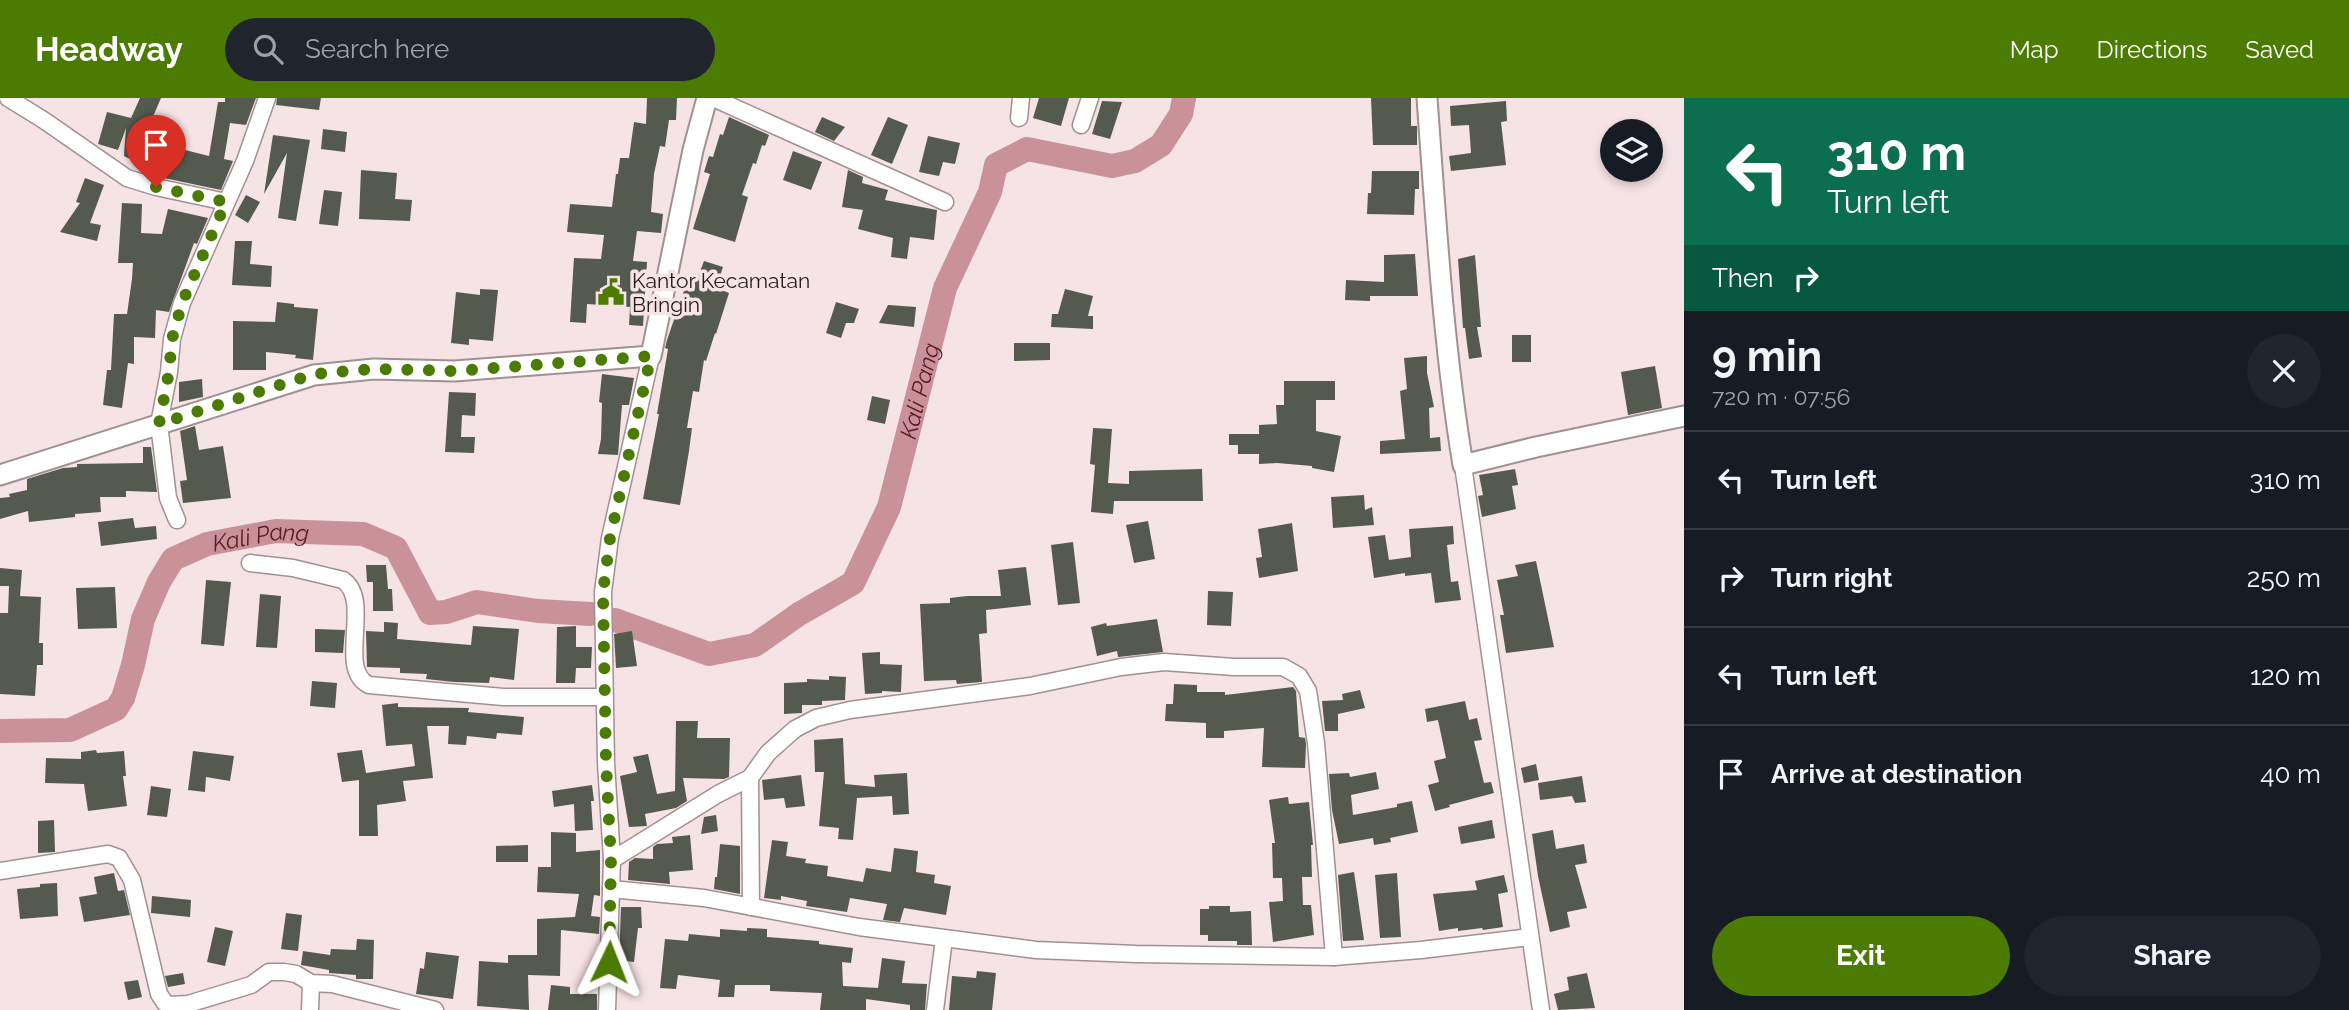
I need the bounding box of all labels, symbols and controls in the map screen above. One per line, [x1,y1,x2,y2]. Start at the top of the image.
search box [225,18,715,81]
text: Headway [35,30,183,69]
icon: search [249,30,287,68]
text: Search here [305,34,449,64]
text: Map [2010,35,2059,64]
text: Directions [2097,35,2207,64]
text: Saved [2245,35,2314,64]
pin [126,115,186,187]
map controls [1600,119,1663,182]
button: layers [1600,119,1663,182]
text: 310 m [1827,124,1966,181]
icon: arrive [137,126,175,164]
icon: left [1712,126,1803,217]
text: Turn left [1827,183,1949,220]
icon: right [1787,259,1825,297]
text: Then [1712,263,1773,293]
place label: Kantor Kecamatan Bringin [632,268,810,317]
public building icon: Kantor Kecamatan Bringin [596,277,626,307]
text: 9 min [1712,332,1822,381]
button: close [2247,334,2321,408]
water label: Kali Pang [894,340,944,441]
text: 720 m · 07:56 [1712,383,1850,410]
icon: left [1712,461,1750,499]
text: Turn left [1771,465,1877,495]
text: 310 m [2250,465,2321,495]
water label: Kali Pang [210,516,310,556]
icon: right [1712,559,1750,597]
text: Turn right [1771,563,1892,593]
text: 250 m [2247,563,2321,593]
icon: left [1712,657,1750,695]
text: Turn left [1771,661,1877,691]
text: 120 m [2250,661,2321,691]
icon: arrive [1712,755,1750,793]
text: Arrive at destination [1771,759,2022,789]
text: 40 m [2260,759,2321,789]
button: Exit [1712,916,2010,996]
button: Share [2024,916,2321,996]
position arrow [572,925,646,999]

